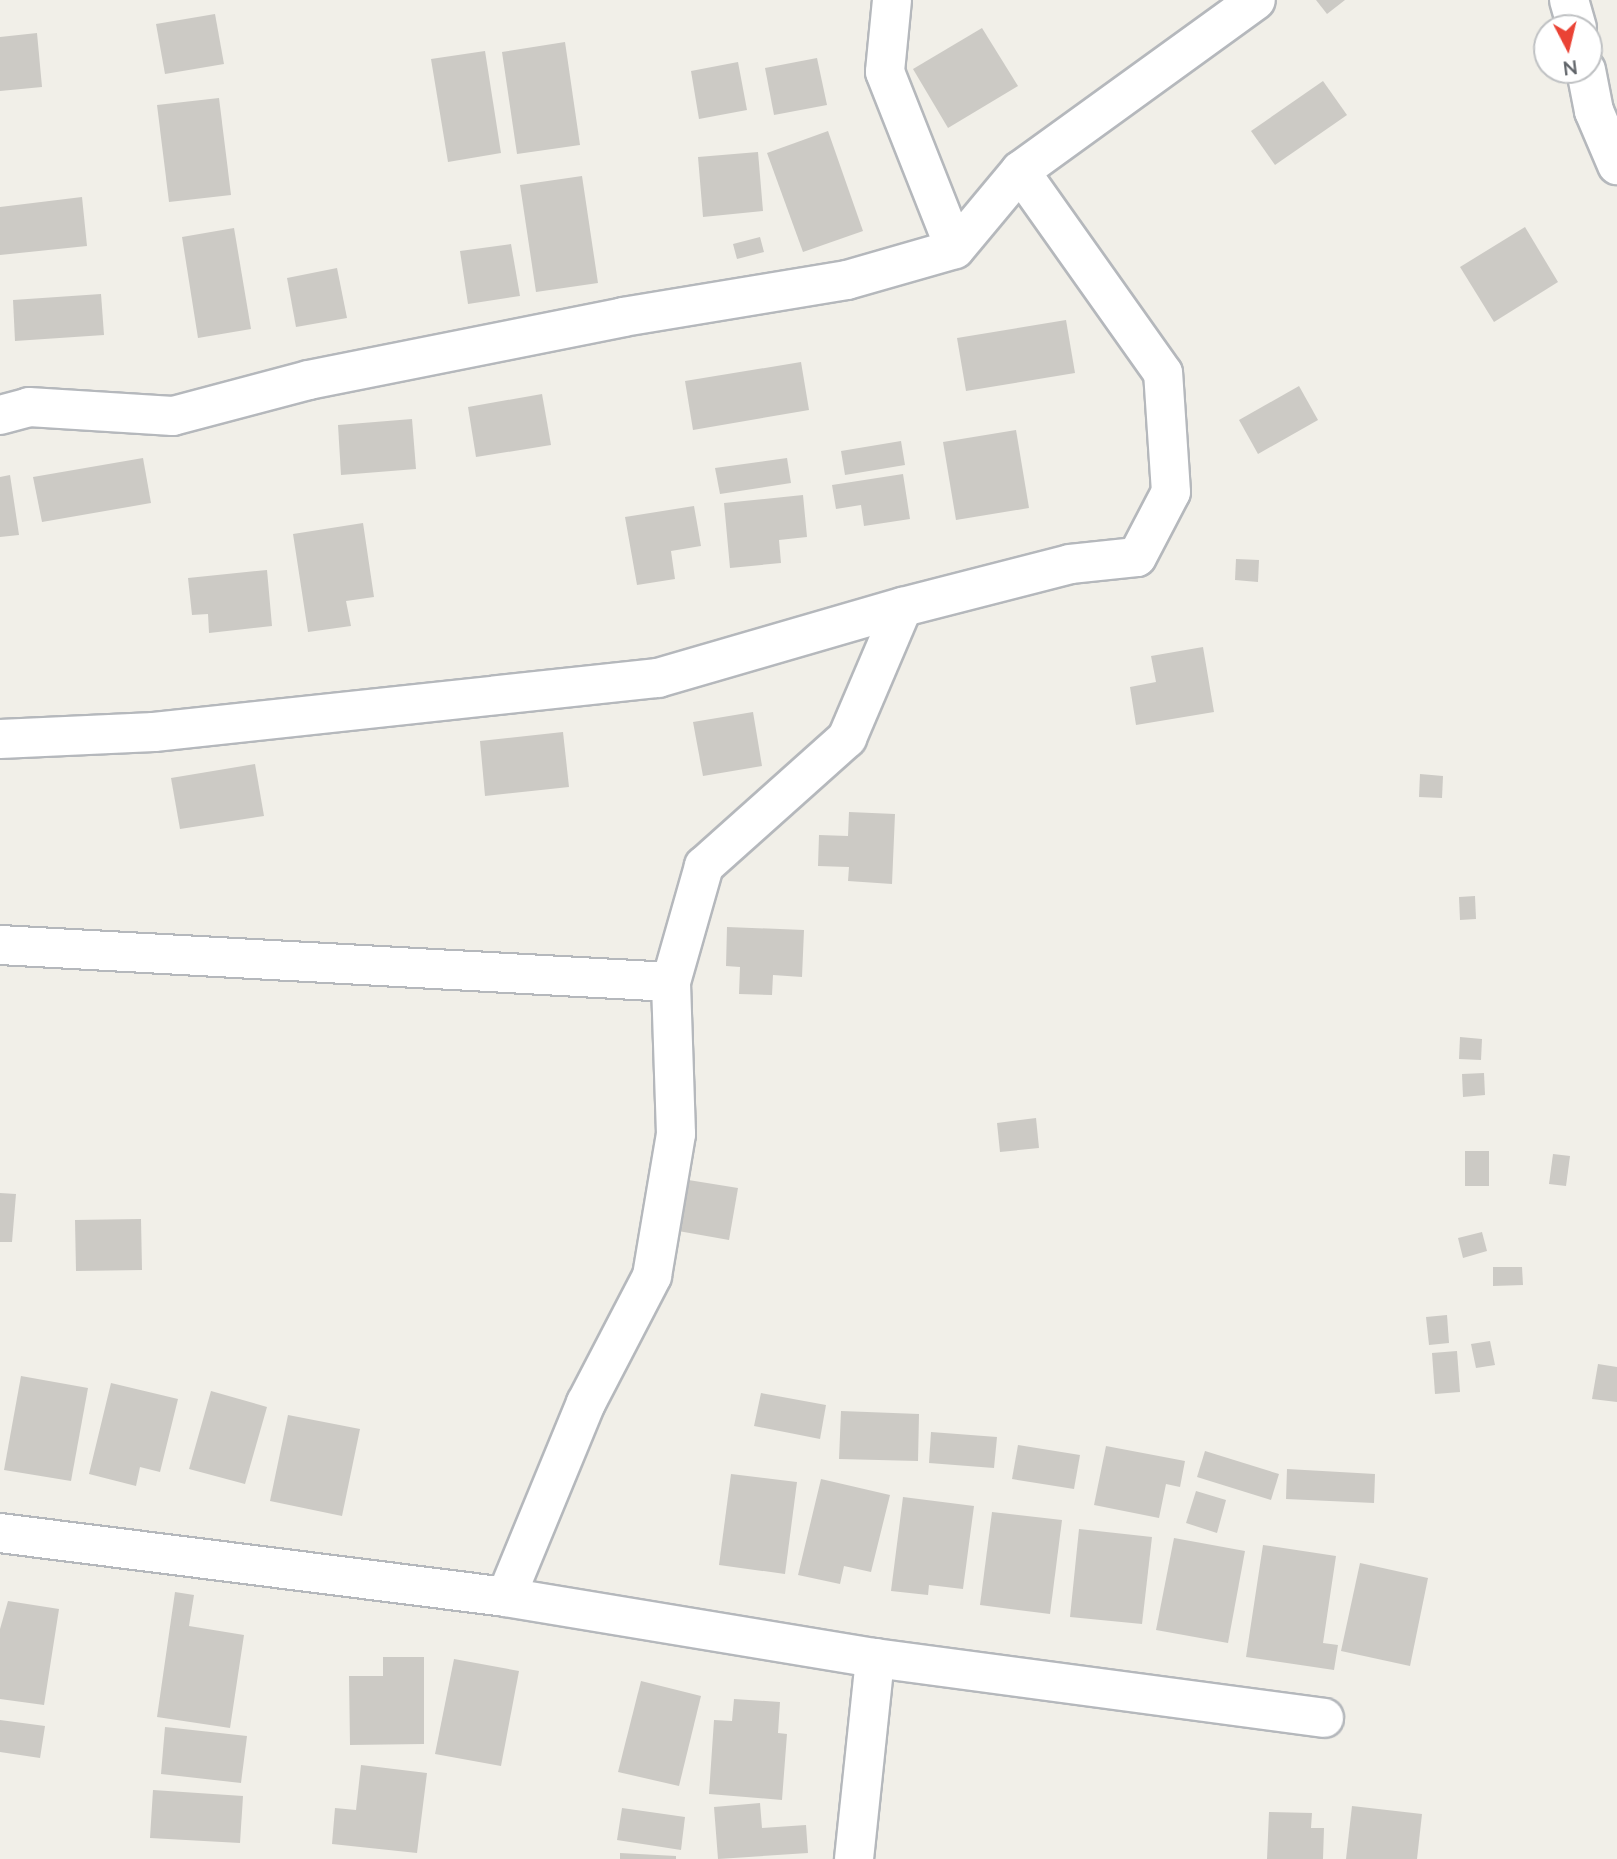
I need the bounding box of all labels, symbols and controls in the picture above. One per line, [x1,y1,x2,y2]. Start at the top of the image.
north arrow [1533,14,1603,84]
text: N [1562,56,1579,81]

